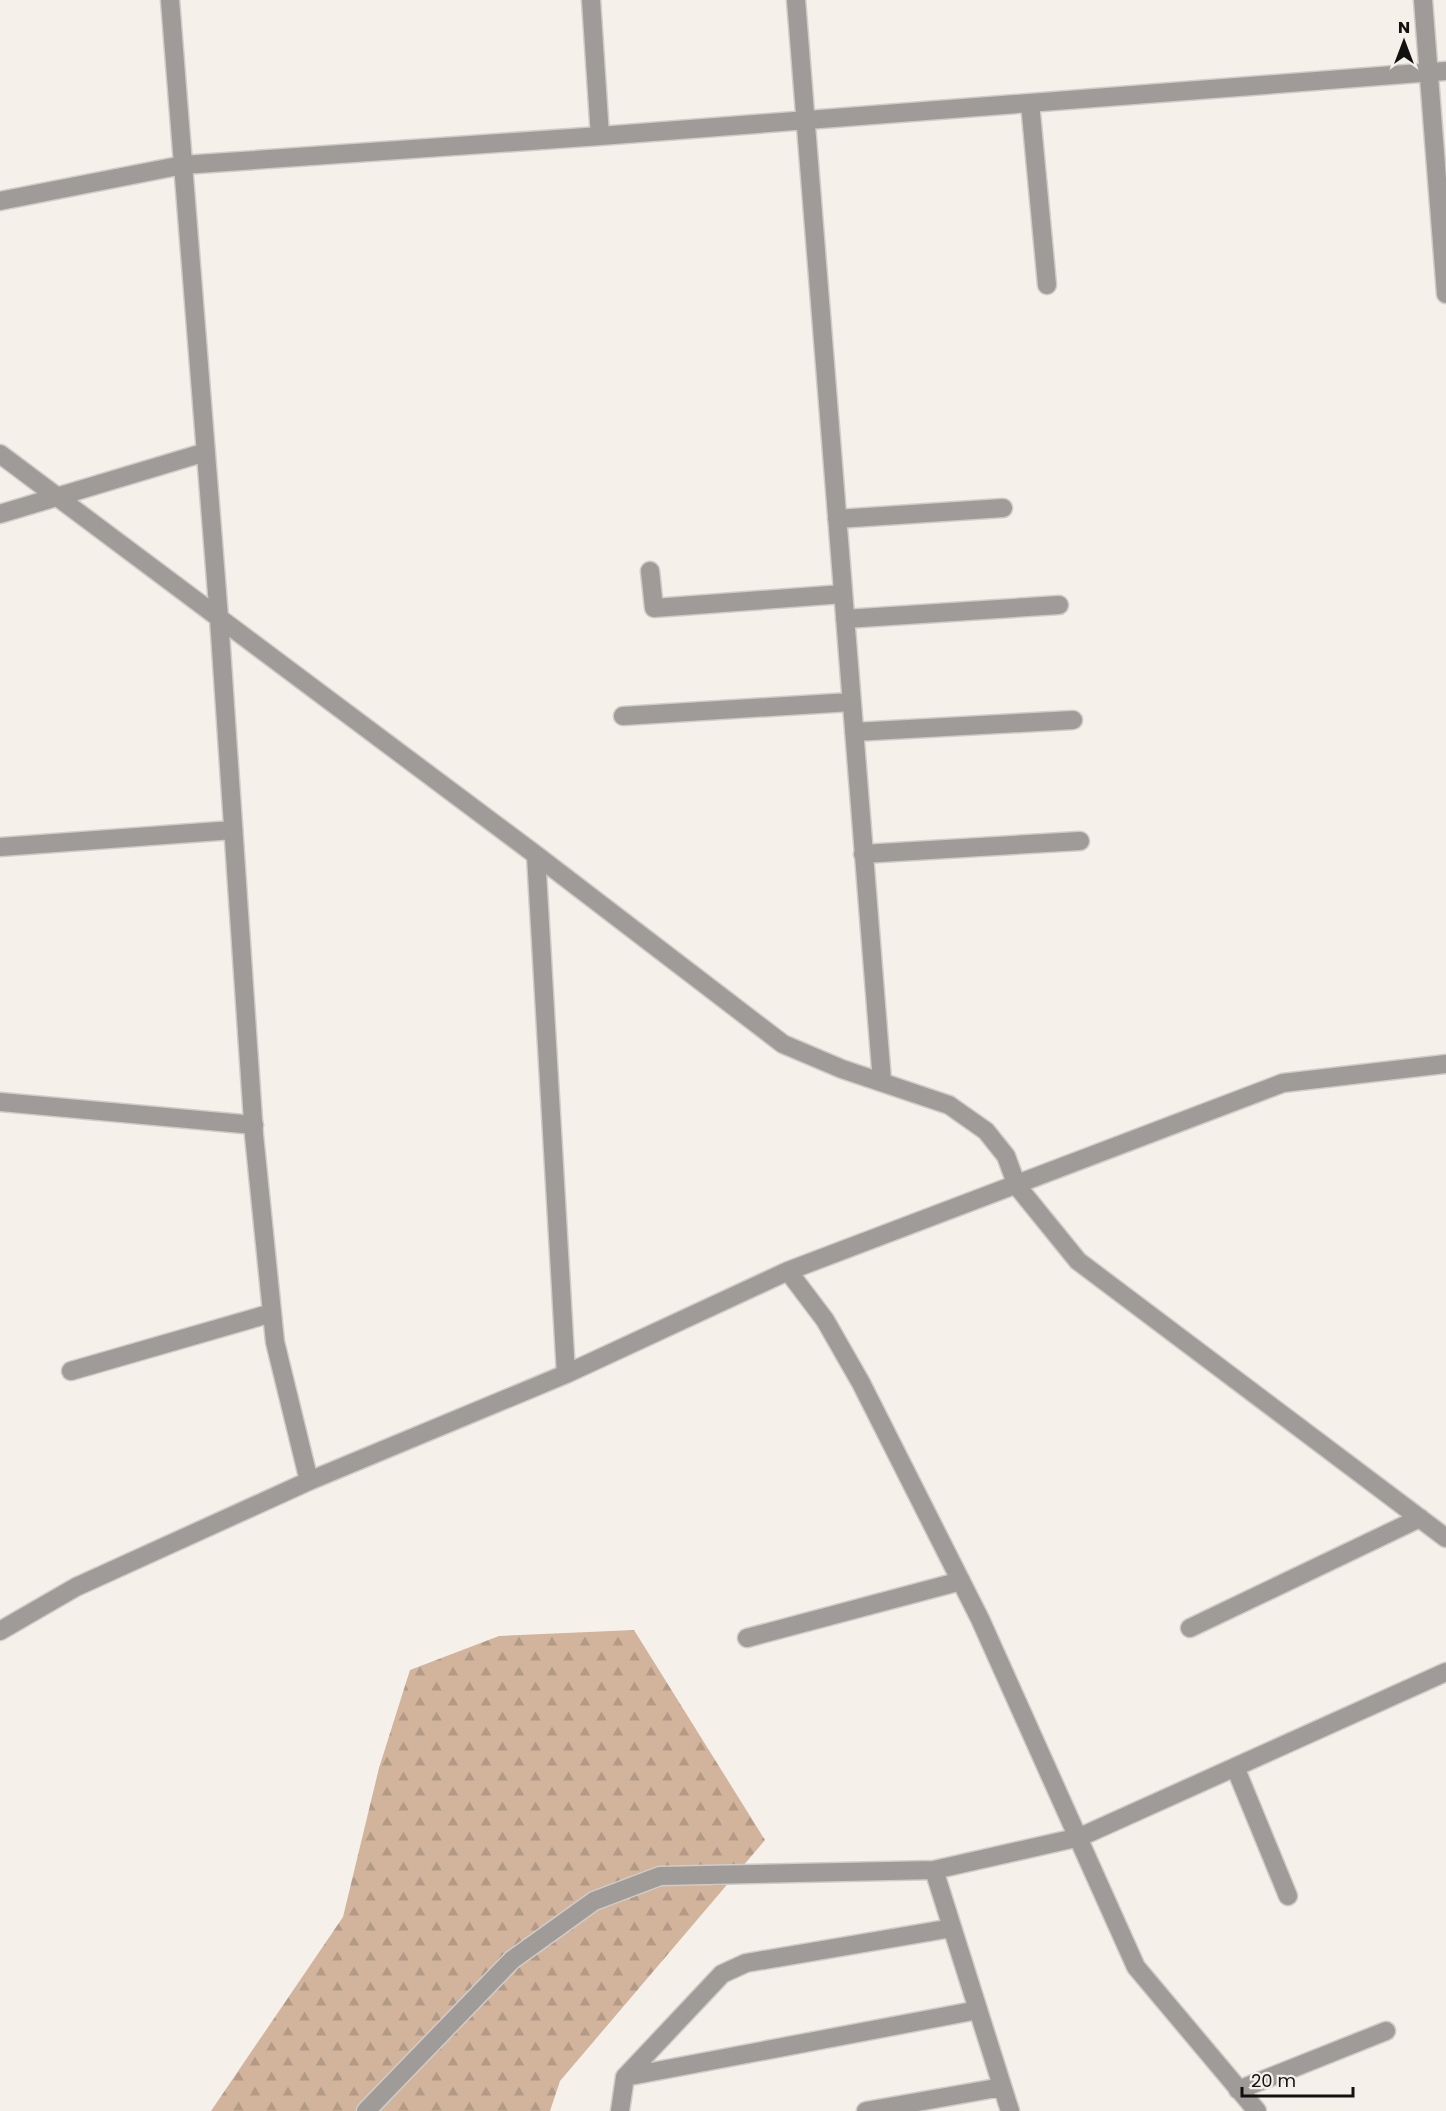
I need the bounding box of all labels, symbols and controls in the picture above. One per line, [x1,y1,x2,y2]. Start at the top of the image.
north arrow [1374,12,1434,72]
text: N [1398,16,1410,39]
scale bar [1242,2060,1353,2098]
text: 20 m [1251,2068,1296,2093]

